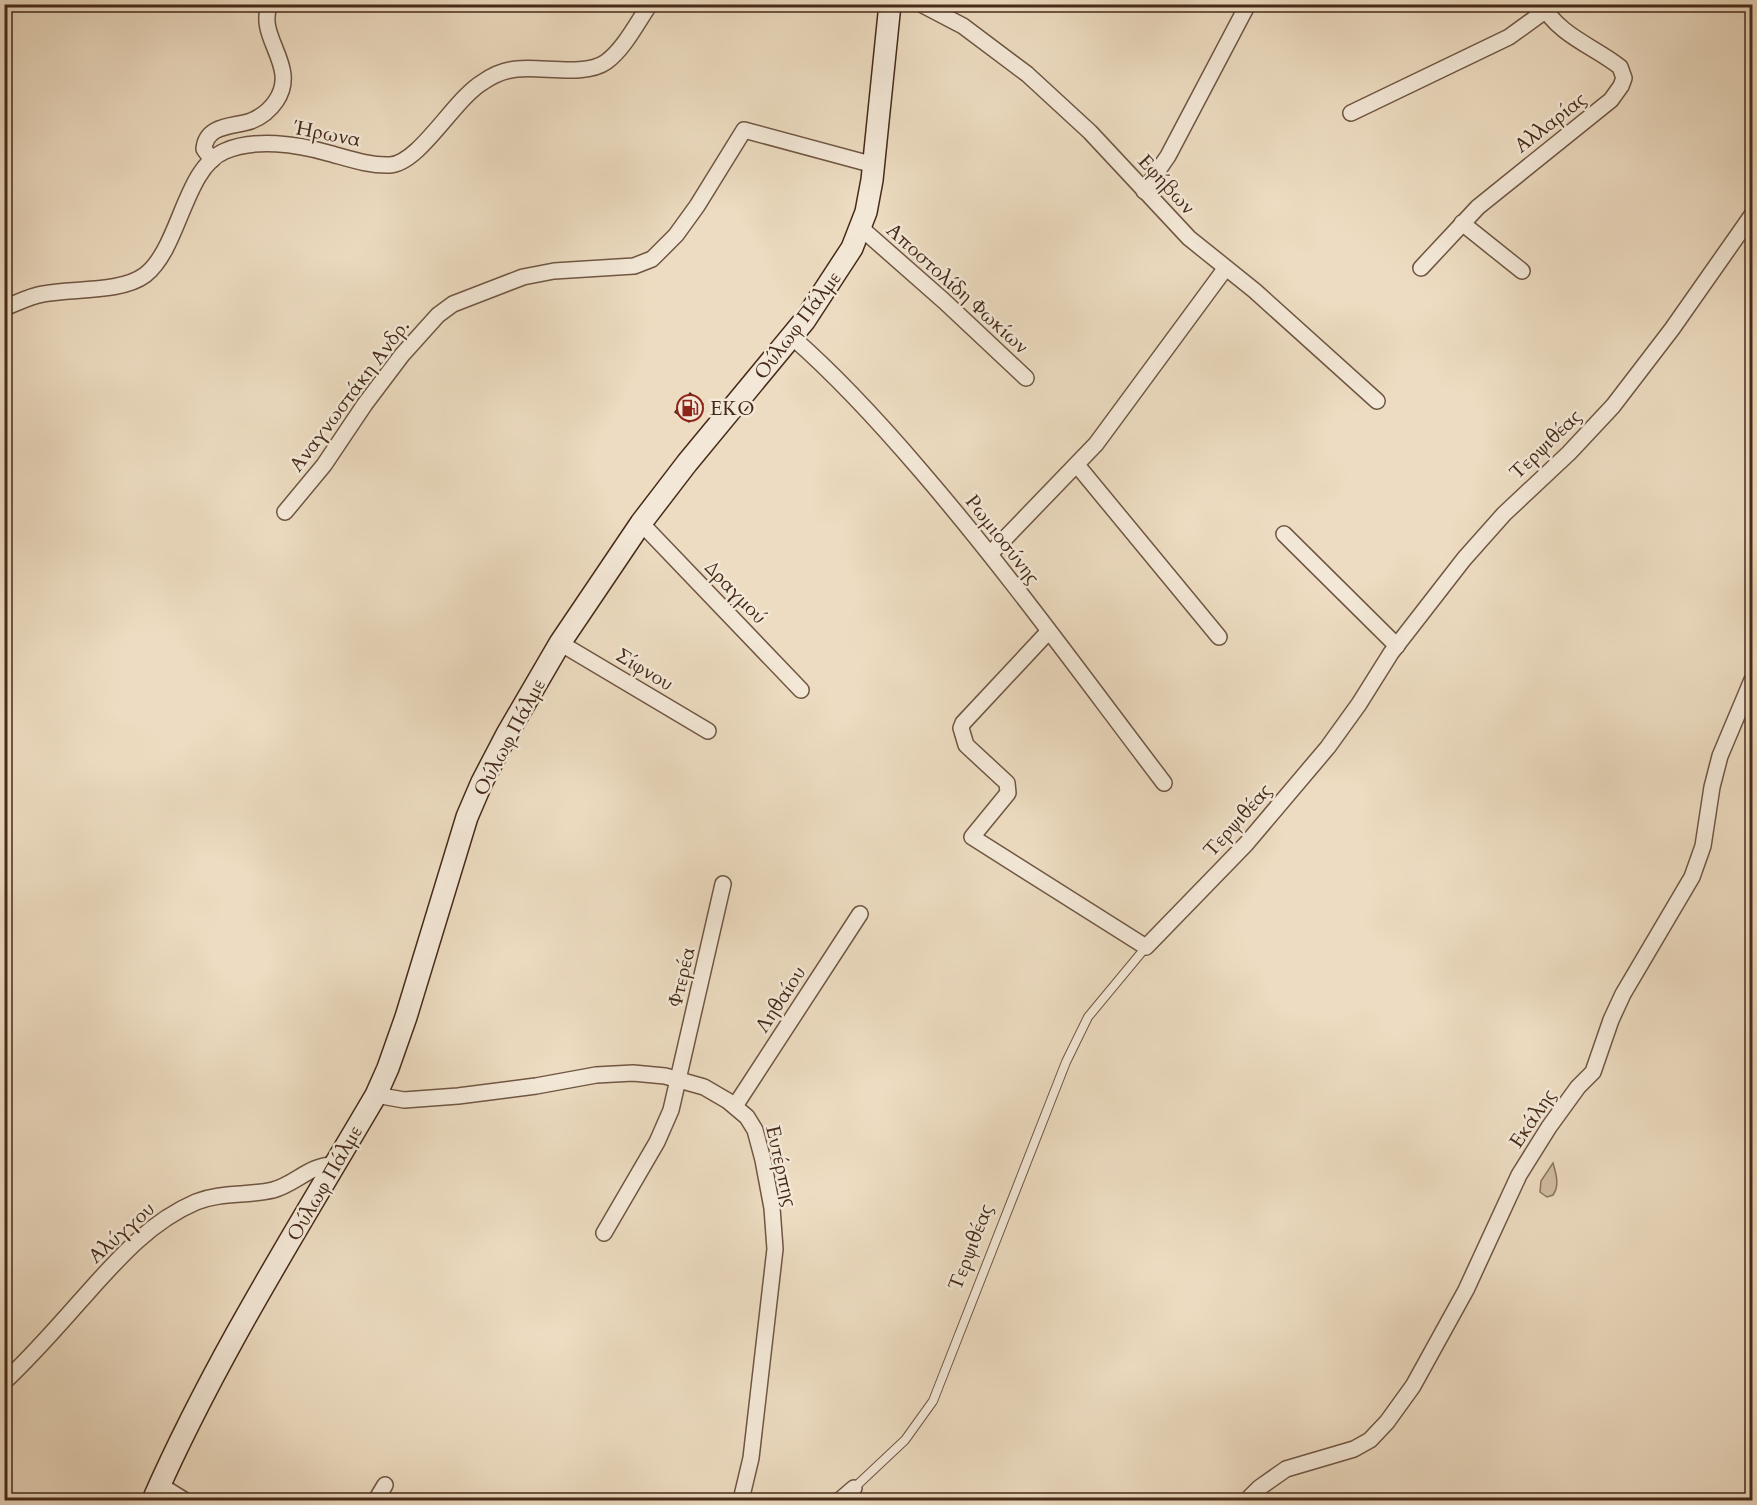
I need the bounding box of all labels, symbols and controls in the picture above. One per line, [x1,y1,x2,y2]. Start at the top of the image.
street label: Αλλαρίας [1509,86,1592,159]
street label: Ήρωνα [291,114,363,153]
street label: Εφήβων [1132,148,1202,220]
street label: Αποστολίδη Φωκίων [880,217,1035,360]
street label: Ούλωφ Πάλμε [748,265,847,385]
street label: Αναγνωστάκη Ανδρ. [283,313,416,477]
fuel station icon: EKO [675,393,705,423]
place label: EKO [710,395,755,422]
street label: Τερψιθέας [1503,403,1588,486]
street label: Ρωμιοσύνης [959,489,1046,590]
street label: Δραγμού [699,555,773,630]
street label: Σίφνου [611,642,679,697]
street label: Ούλωφ Πάλμε [467,674,552,801]
street label: Τερψιθέας [1197,777,1278,863]
street label: Φτερέα [662,945,701,1010]
street label: Ληθαίου [749,961,812,1038]
street label: Εκάλης [1503,1083,1562,1153]
street label: Ούλωφ Πάλμε [280,1120,368,1246]
street label: Ευτέρπης [759,1123,804,1210]
street label: Αλύγγου [82,1195,160,1269]
street label: Τερψιθέας [942,1200,999,1294]

